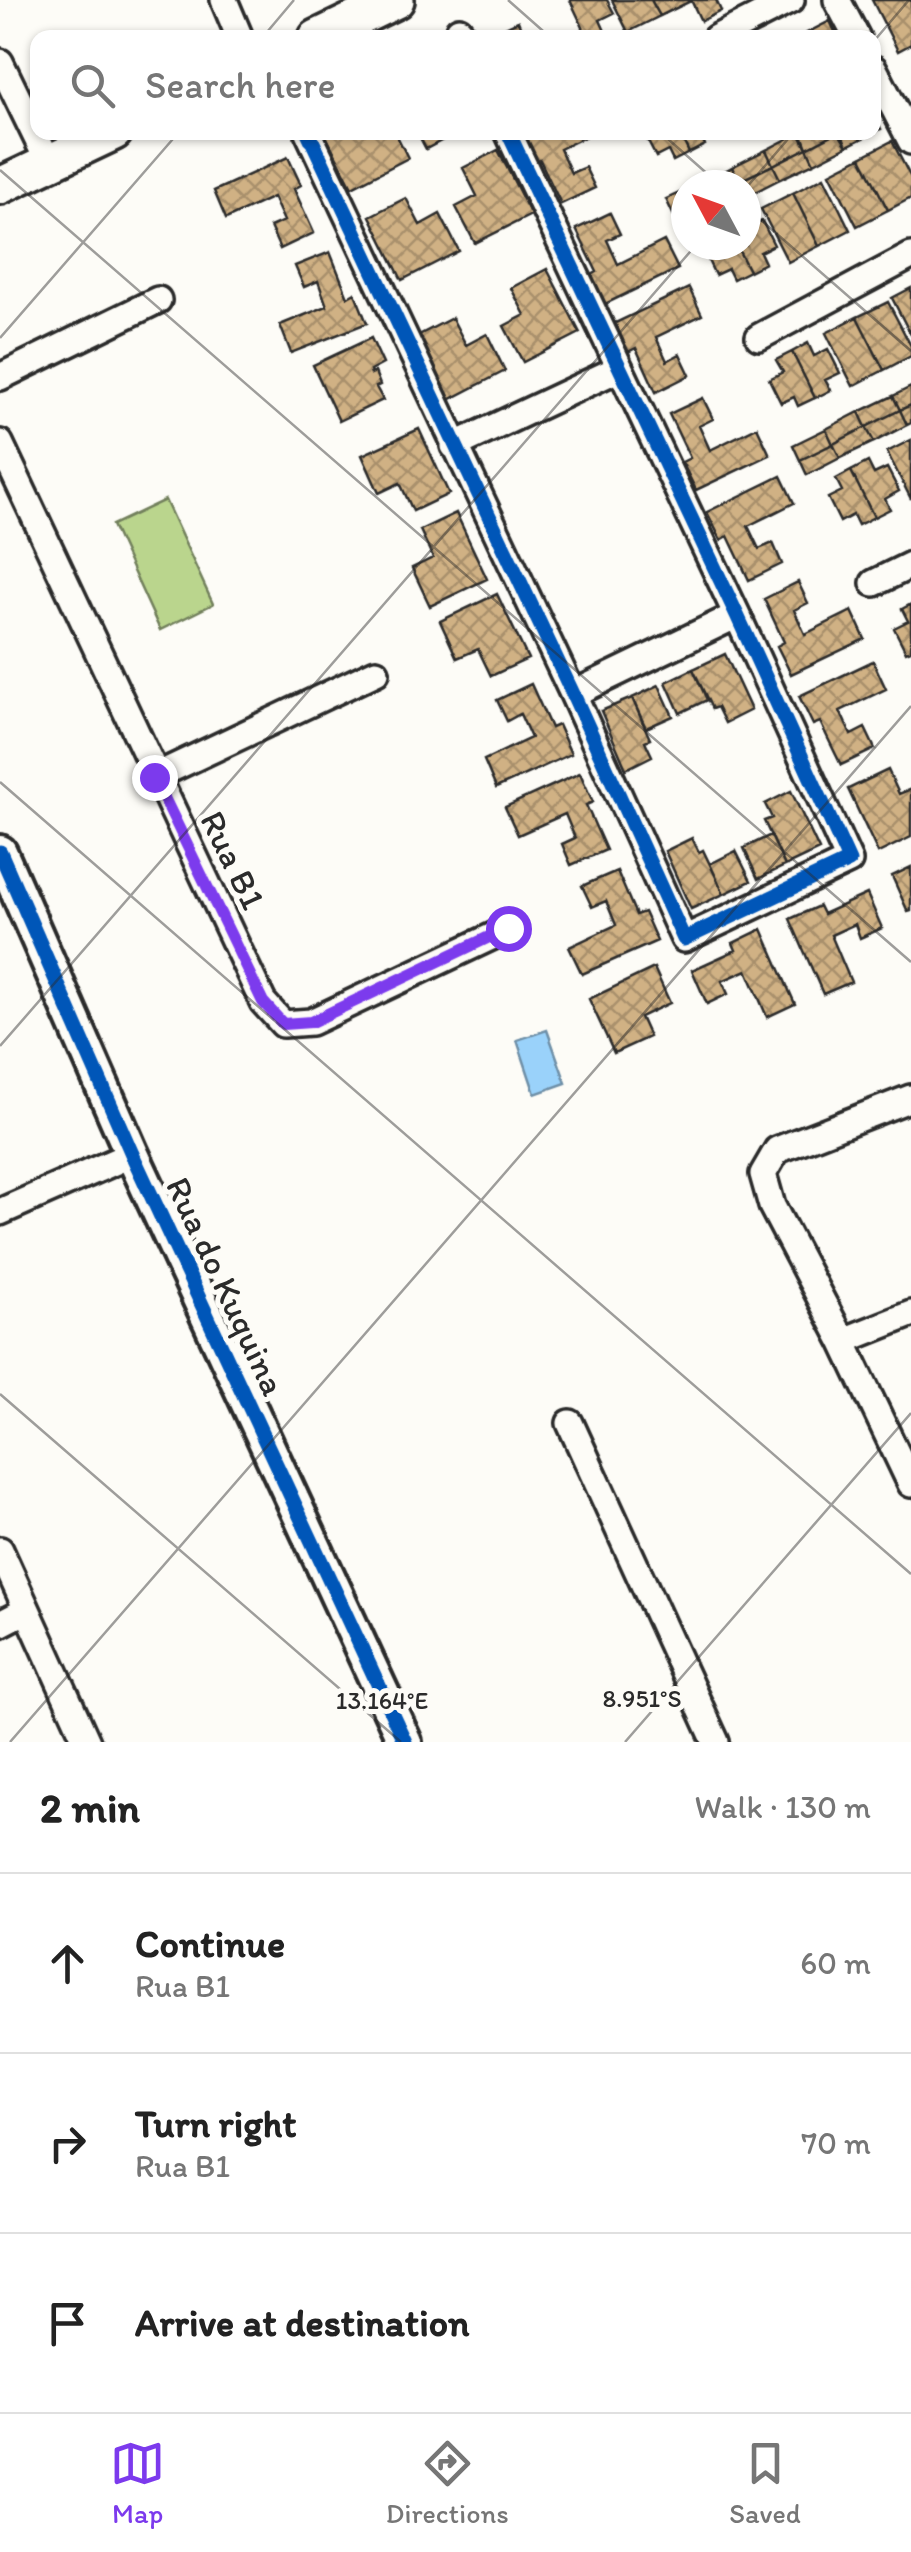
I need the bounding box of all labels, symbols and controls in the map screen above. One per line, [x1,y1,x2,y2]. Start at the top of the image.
search box [30,30,881,140]
icon: search [65,58,120,113]
text: Search here [145,62,336,108]
north arrow [671,170,761,260]
route end [132,755,178,801]
street label: Rua B1 [191,804,275,916]
route start [486,906,532,952]
street label: Rua do Kuquina [157,1170,295,1402]
text: 8.951°S [602,1683,682,1713]
text: 13.164°E [336,1685,428,1715]
text: 2 min [40,1782,140,1833]
text: Walk · 130 m [695,1788,871,1826]
text: Continue [135,1921,285,1967]
icon: ahead [40,1936,95,1991]
text: 60 m [800,1944,871,1982]
text: Rua B1 [135,1967,230,2005]
text: Turn right [135,2101,297,2147]
icon: right [40,2116,95,2171]
text: 70 m [801,2124,871,2162]
text: Rua B1 [135,2147,230,2185]
icon: arrive [40,2296,95,2351]
text: Arrive at destination [135,2300,470,2346]
tab: Map [110,2436,165,2530]
tab: Directions [386,2436,509,2530]
tab: Saved [729,2436,801,2530]

